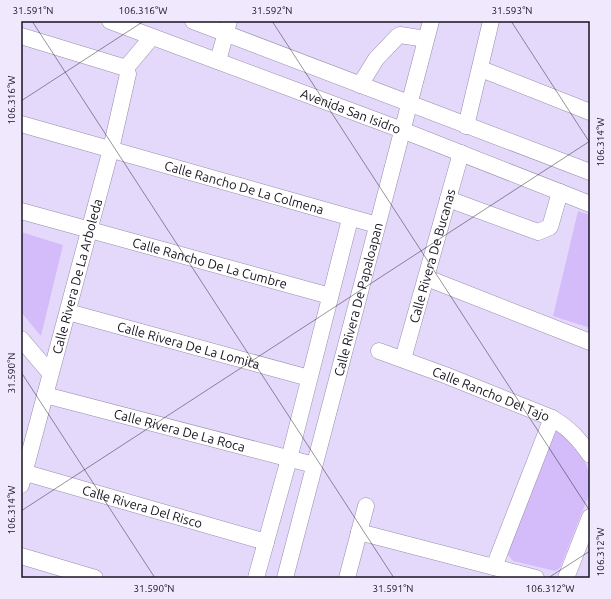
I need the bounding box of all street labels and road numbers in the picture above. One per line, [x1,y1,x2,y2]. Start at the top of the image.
street label: Avenida San Isidro [299,86,403,136]
street label: Calle Rancho De La Colmena [163,158,326,217]
street label: Calle Rivera De Bucanas [406,187,458,325]
street label: Calle Rivera De La Arboleda [49,197,104,356]
street label: Calle Rivera De Papaloapan [331,221,385,378]
street label: Calle Rancho De La Cumbre [131,235,289,291]
street label: Calle Rivera De La Lomita [116,319,261,371]
street label: Calle Rancho Del Tajo [431,364,552,423]
street label: Calle Rivera De La Roca [112,406,247,454]
street label: Calle Rivera Del Risco [81,483,204,530]

